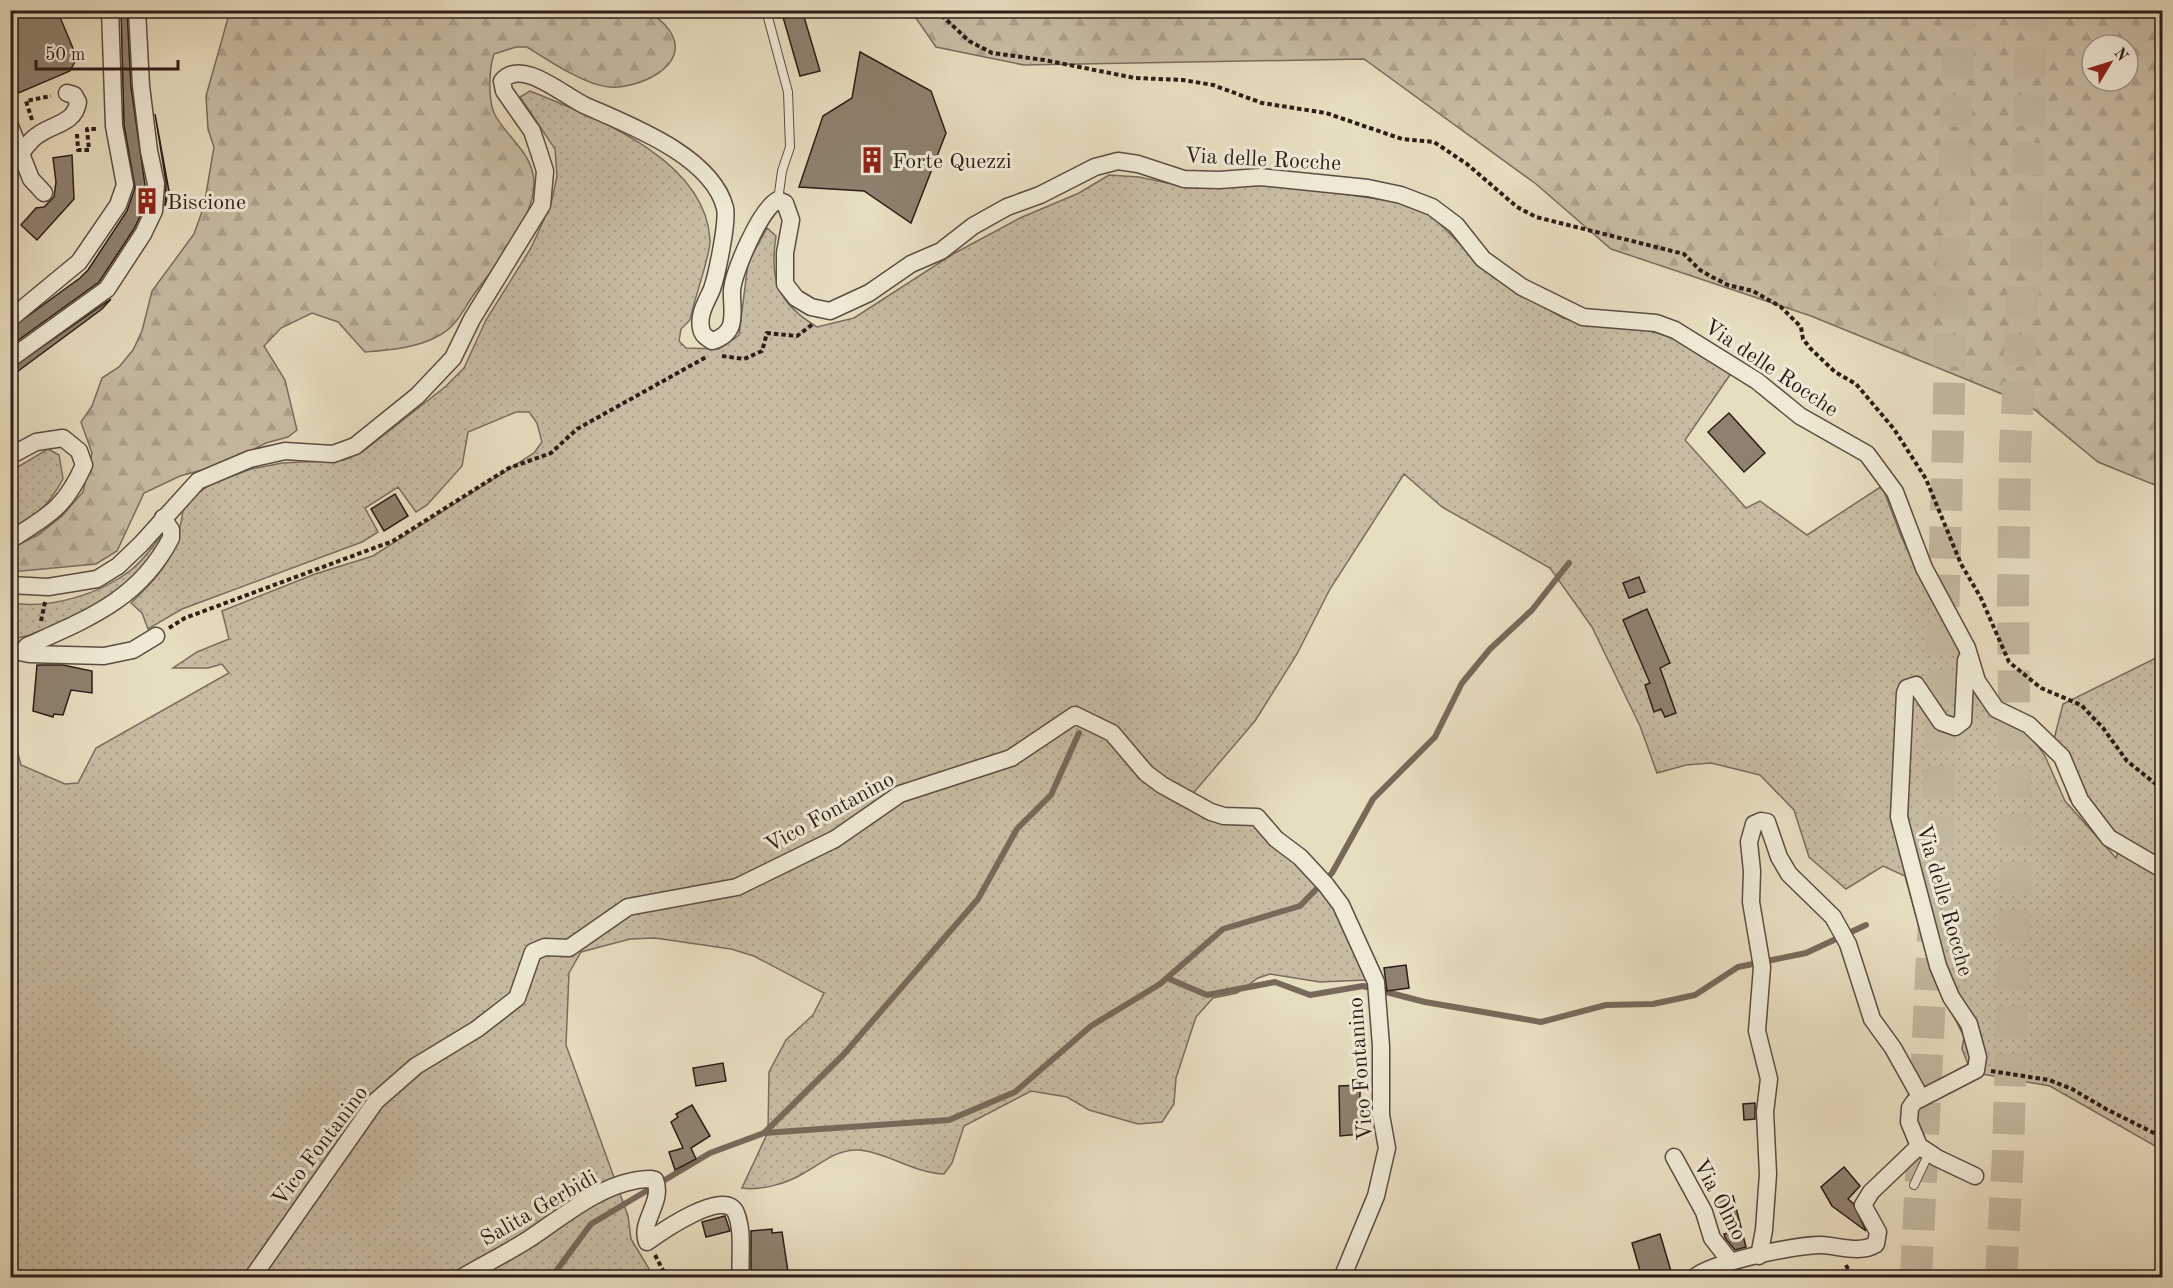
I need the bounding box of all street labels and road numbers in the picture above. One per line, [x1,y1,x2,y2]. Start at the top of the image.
street label: Via delle Rocche [1184,145,1342,175]
street label: Via delle Rocche [1700,316,1842,422]
street label: Vico Fontanino [762,768,898,857]
street label: Via delle Rocche [1912,822,1976,979]
street label: Vico Fontanino [1345,996,1377,1141]
street label: Vico Fontanino [269,1082,373,1210]
street label: Via Olmo [1689,1156,1750,1244]
street label: Salita Gerbidi [477,1166,601,1251]

